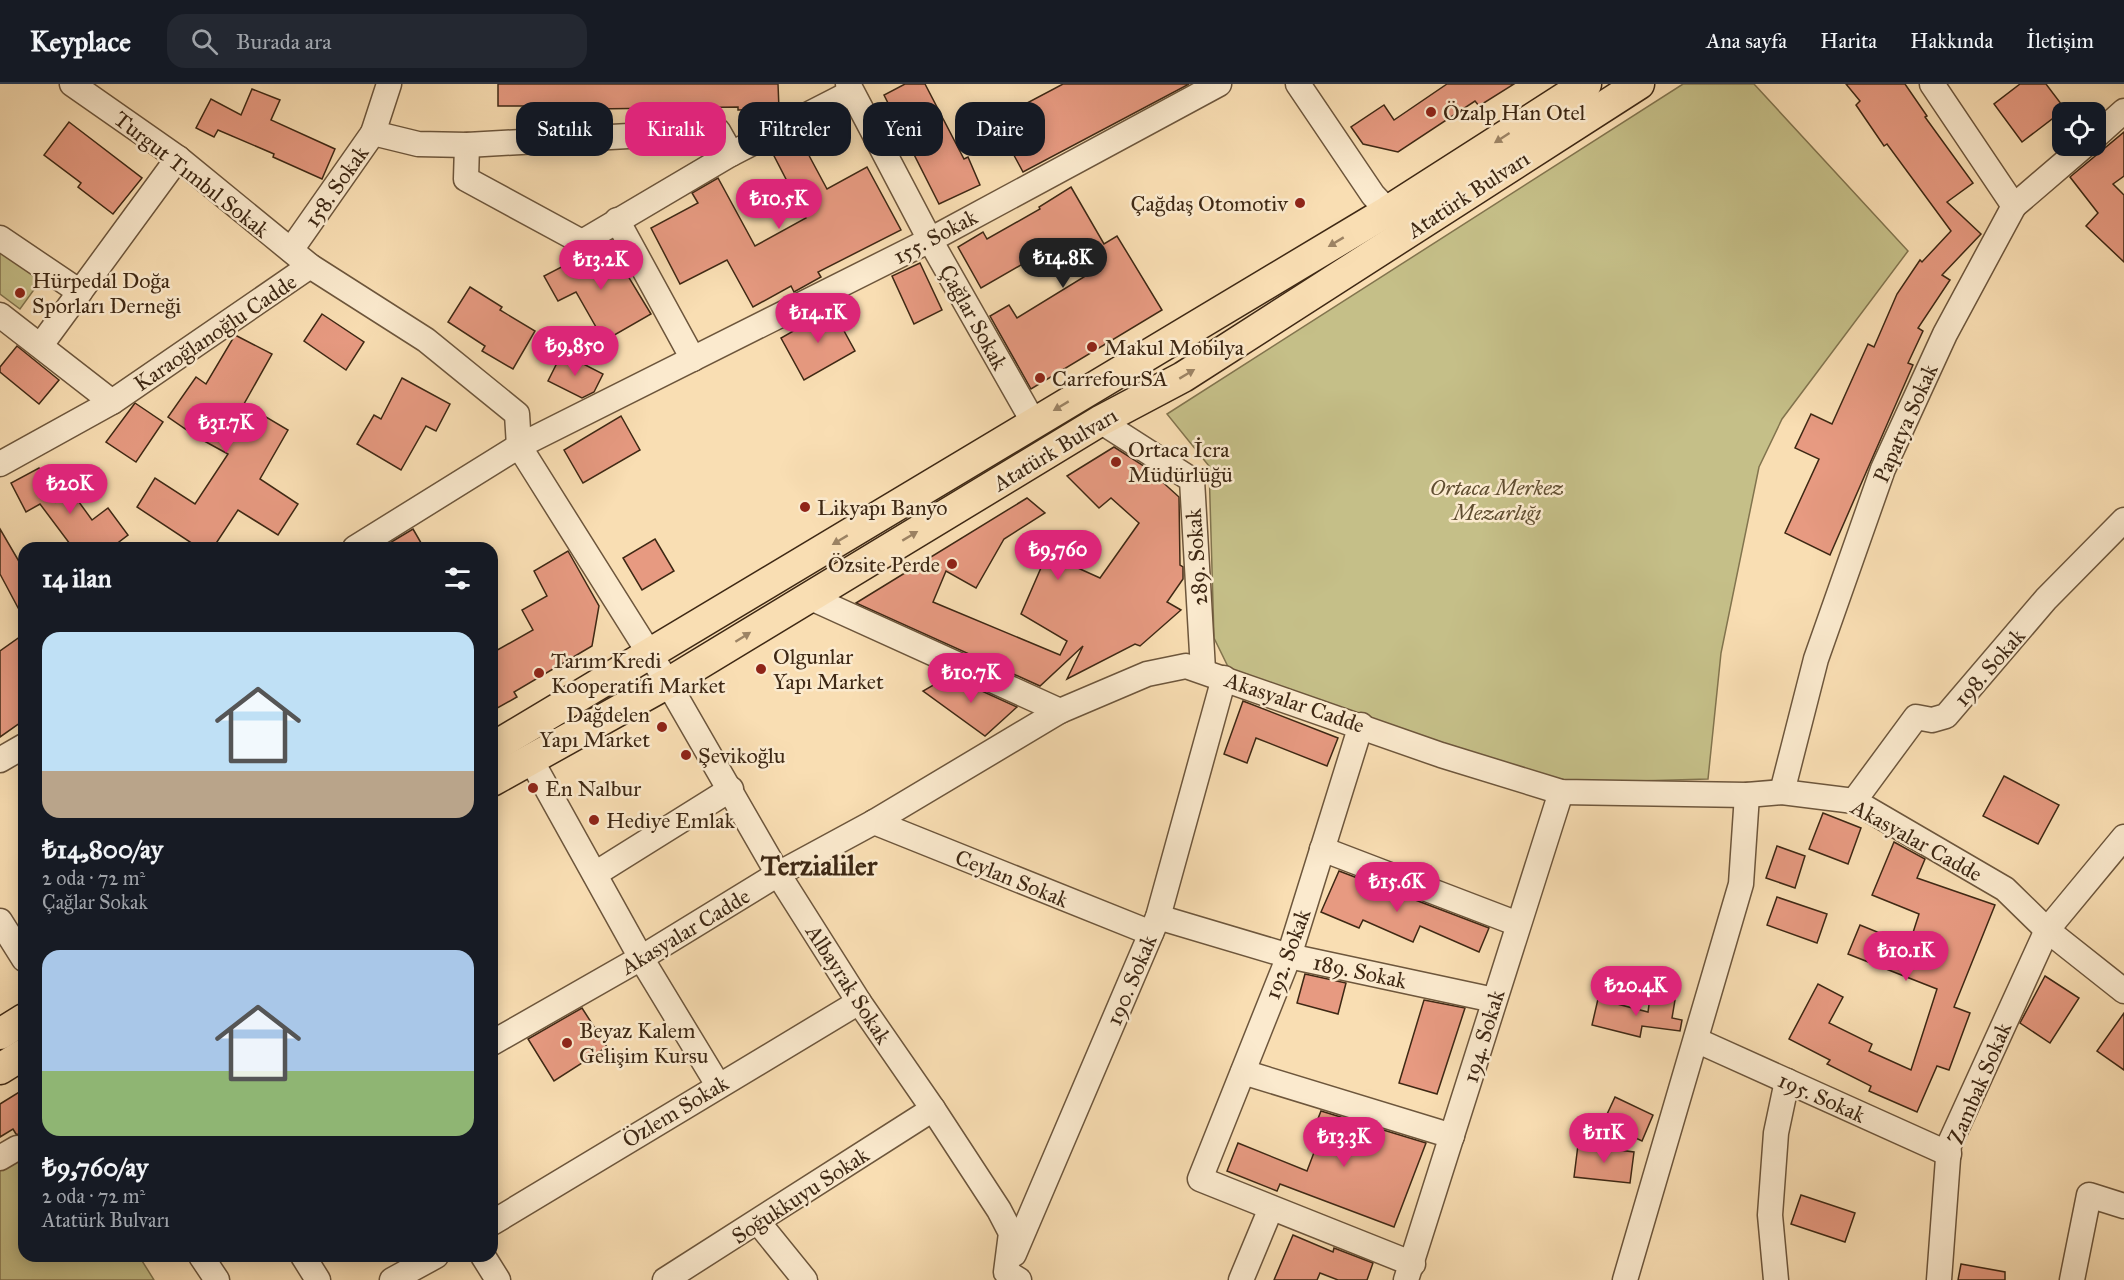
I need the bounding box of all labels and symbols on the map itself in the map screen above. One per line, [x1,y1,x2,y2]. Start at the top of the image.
place label: Özalp Han Otel [1443,99,1586,126]
street label: Turgut Tımbıl Sokak [109,105,275,244]
marker: Özalp Han Otel [1424,105,1438,119]
one-way arrow [1494,133,1510,144]
street label: 158. Sokak [299,140,375,232]
street label: Atatürk Bulvarı [1401,145,1534,244]
pin: ₺10.5K [730,179,828,230]
place label: Çağdaş Otomotiv [1130,190,1289,217]
marker: Çağdaş Otomotiv [1293,196,1307,210]
street label: 155. Sokak [889,203,983,270]
one-way arrow [1328,236,1344,247]
pin: ₺14.8K [1014,238,1112,289]
pin: ₺13.2K [552,240,650,291]
street label: Çağlar Sokak [934,260,1014,375]
place label: Hürpedal Doğa Sporları Derneği [32,267,181,319]
street label: Karaoğlanoğlu Cadde [129,268,302,397]
marker: Hürpedal Doğa Sporları Derneği [13,286,27,300]
pin: ₺14.1K [769,293,867,344]
pin: ₺9,850 [526,326,624,377]
place label: Makul Mobilya [1104,334,1245,361]
marker: Makul Mobilya [1085,340,1099,354]
street label: Papatya Sokak [1867,359,1944,487]
place label: CarrefourSA [1052,365,1168,392]
one-way arrow [1179,369,1195,380]
marker: CarrefourSA [1033,371,1047,385]
one-way arrow [1053,401,1069,412]
street label: Atatürk Bulvarı [987,402,1122,498]
pin: ₺31.7K [177,403,275,454]
place label: Ortaca İcra Müdürlüğü [1128,436,1233,488]
marker: Ortaca İcra Müdürlüğü [1109,455,1123,469]
pin: ₺20K [34,464,106,515]
park label: Ortaca Merkez Mezarlığı [1430,474,1564,526]
place label: Likyapı Banyo [817,494,948,521]
marker: Likyapı Banyo [798,500,812,514]
street label: 289. Sokak [1180,507,1213,606]
one-way arrow [902,530,918,541]
pin: ₺9,760 [1009,530,1107,581]
one-way arrow [832,534,848,545]
place label: Özsite Perde [828,551,940,578]
marker: Özsite Perde [945,557,959,571]
street label: 198. Sokak [1948,622,2031,712]
one-way arrow [735,632,751,643]
place label: Olgunlar Yapı Market [773,643,884,695]
place label: Tarım Kredi Kooperatifi Market [551,647,726,699]
pin: ₺10.7K [922,653,1020,704]
marker: Olgunlar Yapı Market [754,662,768,676]
marker: Tarım Kredi Kooperatifi Market [532,666,546,680]
street label: Akasyalar Cadde [1221,666,1368,739]
place label: Dağdelen Yapı Market [539,701,650,753]
marker: Dağdelen Yapı Market [655,720,669,734]
place label: Şevikoğlu [698,742,786,769]
marker: Şevikoğlu [679,748,693,762]
place label: En Nalbur [545,775,642,802]
marker: En Nalbur [526,781,540,795]
street label: Akasyalar Cadde [1846,793,1987,888]
place label: Hediye Emlak [606,807,736,834]
marker: Hediye Emlak [587,813,601,827]
street label: Ceylan Sokak [951,844,1073,914]
district label: Terzialiler [761,848,878,883]
pin: ₺15.6K [1348,862,1446,913]
street label: Akasyalar Cadde [615,882,755,981]
street label: 192. Sokak [1259,904,1317,1003]
street label: Albayrak Sokak [799,919,898,1050]
street label: 190. Sokak [1100,930,1163,1030]
pin: ₺10.1K [1857,931,1955,982]
street label: 189. Sokak [1311,948,1410,995]
pin: ₺20.4K [1587,966,1685,1017]
street label: 194. Sokak [1457,986,1511,1086]
place label: Beyaz Kalem Gelişim Kursu [579,1017,709,1069]
street label: Zambak Sokak [1942,1017,2018,1148]
marker: Beyaz Kalem Gelişim Kursu [560,1036,574,1050]
street label: 195. Sokak [1774,1066,1870,1129]
street label: Özlem Sokak [617,1069,734,1154]
pin: ₺11K [1568,1113,1640,1164]
pin: ₺13.3K [1295,1117,1393,1168]
street label: Soğukkuyu Sokak [727,1141,875,1250]

